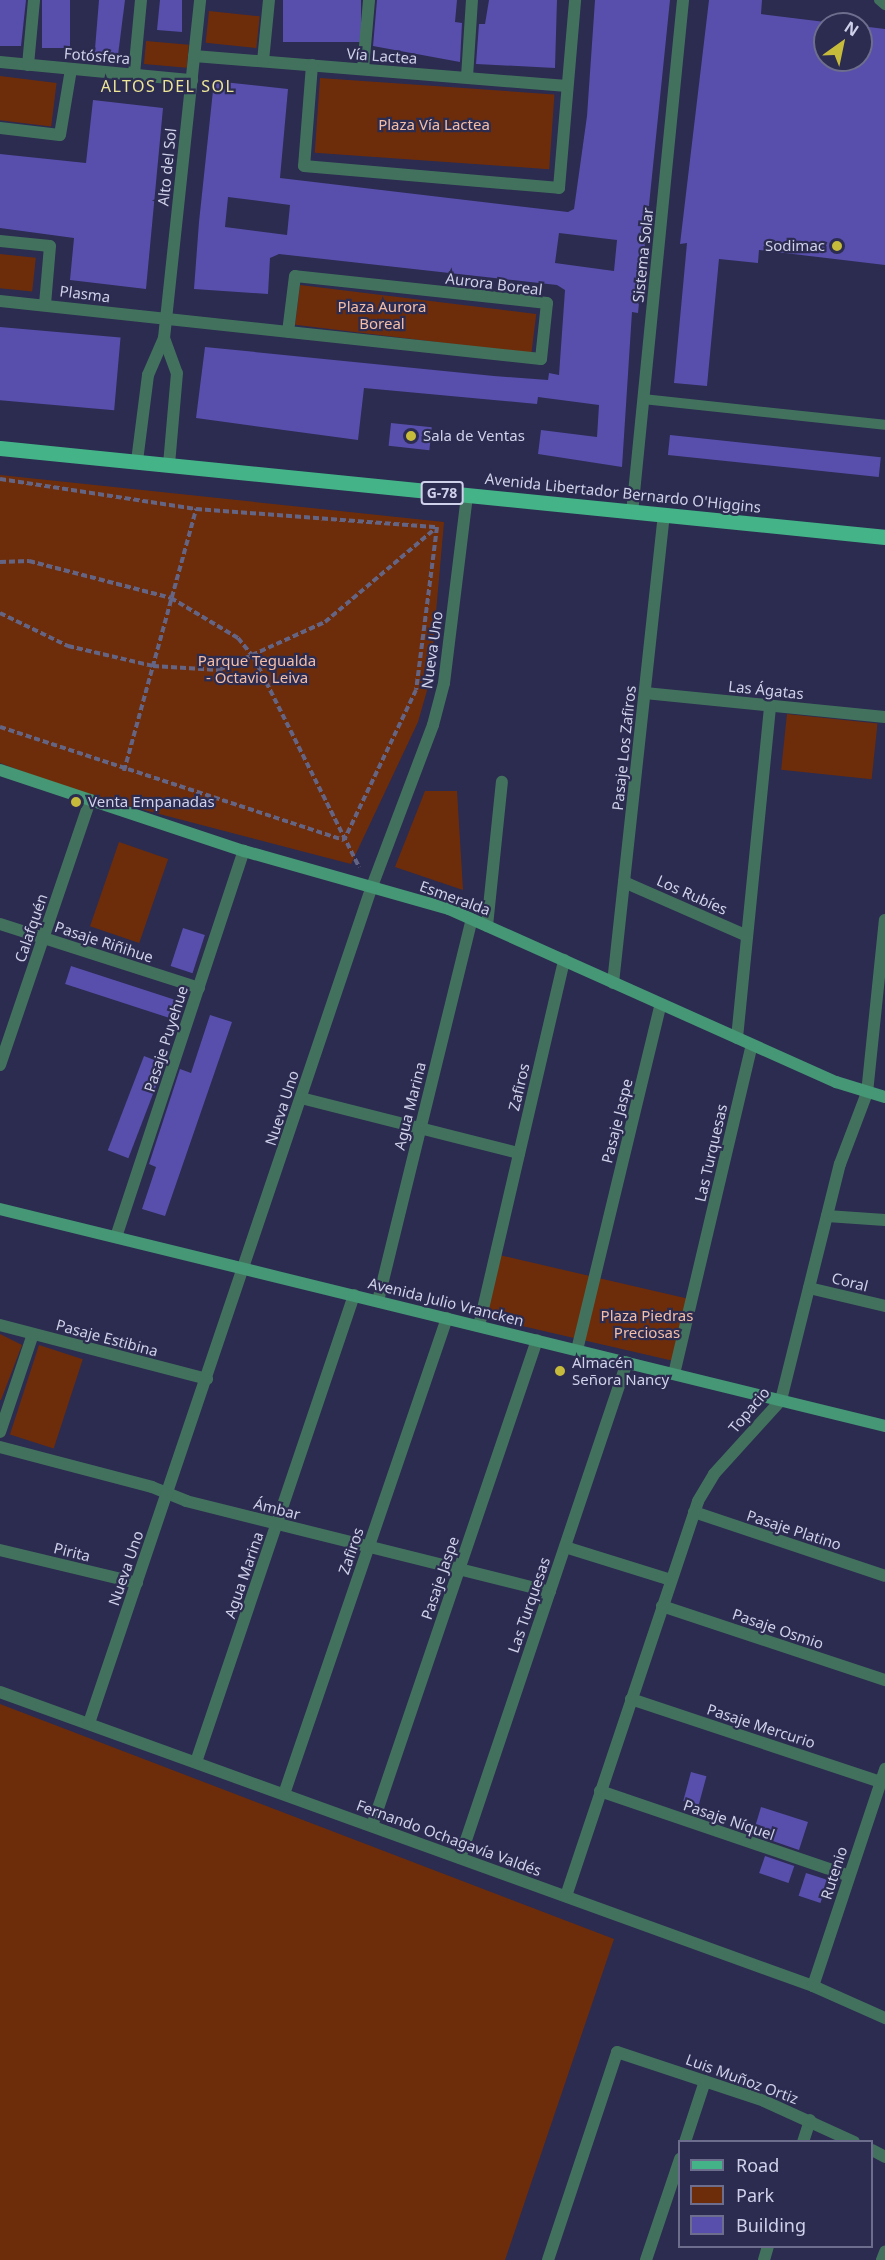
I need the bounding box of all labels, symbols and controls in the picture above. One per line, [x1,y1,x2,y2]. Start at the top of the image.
north arrow [813,12,873,72]
text: N [840,16,863,41]
street label: Fotósfera [63,44,131,68]
street label: Vía Lactea [346,45,418,67]
district label: ALTOS DEL SOL [101,76,235,96]
park label: Plaza Vía Lactea [378,116,490,134]
street label: Alto del Sol [154,127,180,207]
street label: Sistema Solar [629,207,657,303]
place label: Sodimac [765,237,825,255]
marker: Sodimac [830,239,844,253]
street label: Aurora Boreal [445,269,543,299]
street label: Plasma [59,282,111,306]
park label: Plaza Aurora Boreal [338,297,426,332]
place label: Sala de Ventas [423,427,525,445]
marker: Sala de Ventas [404,429,418,443]
street label: Avenida Libertador Bernardo O'Higgins [484,470,762,516]
road number: G-78 [420,482,464,504]
street label: Nueva Uno [418,610,446,690]
park label: Parque Tegualda - Octavio Leiva [198,651,316,686]
street label: Las Ágatas [727,677,805,703]
street label: Pasaje Los Zafiros [608,685,640,811]
place label: Venta Empanadas [88,793,215,811]
marker: Venta Empanadas [69,795,83,809]
street label: Los Rubíes [654,871,730,919]
street label: Esmeralda [417,877,493,919]
street label: Calafquén [11,891,51,965]
street label: Pasaje Riñihue [52,918,156,966]
street label: Pasaje Puyehue [140,984,192,1094]
street label: Agua Marina [390,1060,430,1152]
street label: Zafiros [505,1062,533,1112]
street label: Nueva Uno [261,1068,303,1148]
street label: Pasaje Jaspe [598,1077,636,1165]
street label: Las Turquesas [691,1102,731,1204]
street label: Coral [830,1269,870,1295]
street label: Avenida Julio Vrancken [366,1274,526,1330]
park label: Plaza Piedras Preciosas [601,1306,693,1341]
street label: Pasaje Estibina [54,1316,160,1360]
place label: Almacén Señora Nancy [572,1353,669,1388]
marker: Almacén Señora Nancy [553,1364,567,1378]
street label: Topacio [725,1383,773,1437]
street label: Ámbar [252,1495,302,1523]
street label: Pasaje Platino [744,1506,844,1554]
street label: Zafiros [335,1525,367,1577]
street label: Nueva Uno [105,1528,147,1608]
street label: Agua Marina [221,1529,267,1621]
street label: Pasaje Jaspe [417,1534,463,1622]
street label: Pirita [52,1539,92,1565]
street label: Las Turquesas [504,1555,554,1655]
street label: Pasaje Osmio [730,1605,826,1653]
street label: Pasaje Mercurio [705,1700,817,1752]
street label: Fernando Ochagavía Valdés [354,1796,544,1880]
street label: Pasaje Níquel [681,1796,777,1844]
street label: Rutenio [817,1844,851,1902]
street label: Luis Muñoz Ortiz [683,2050,801,2108]
legend [678,2140,873,2248]
text: Road [736,2153,779,2177]
text: Park [736,2183,774,2207]
text: Building [736,2213,806,2237]

